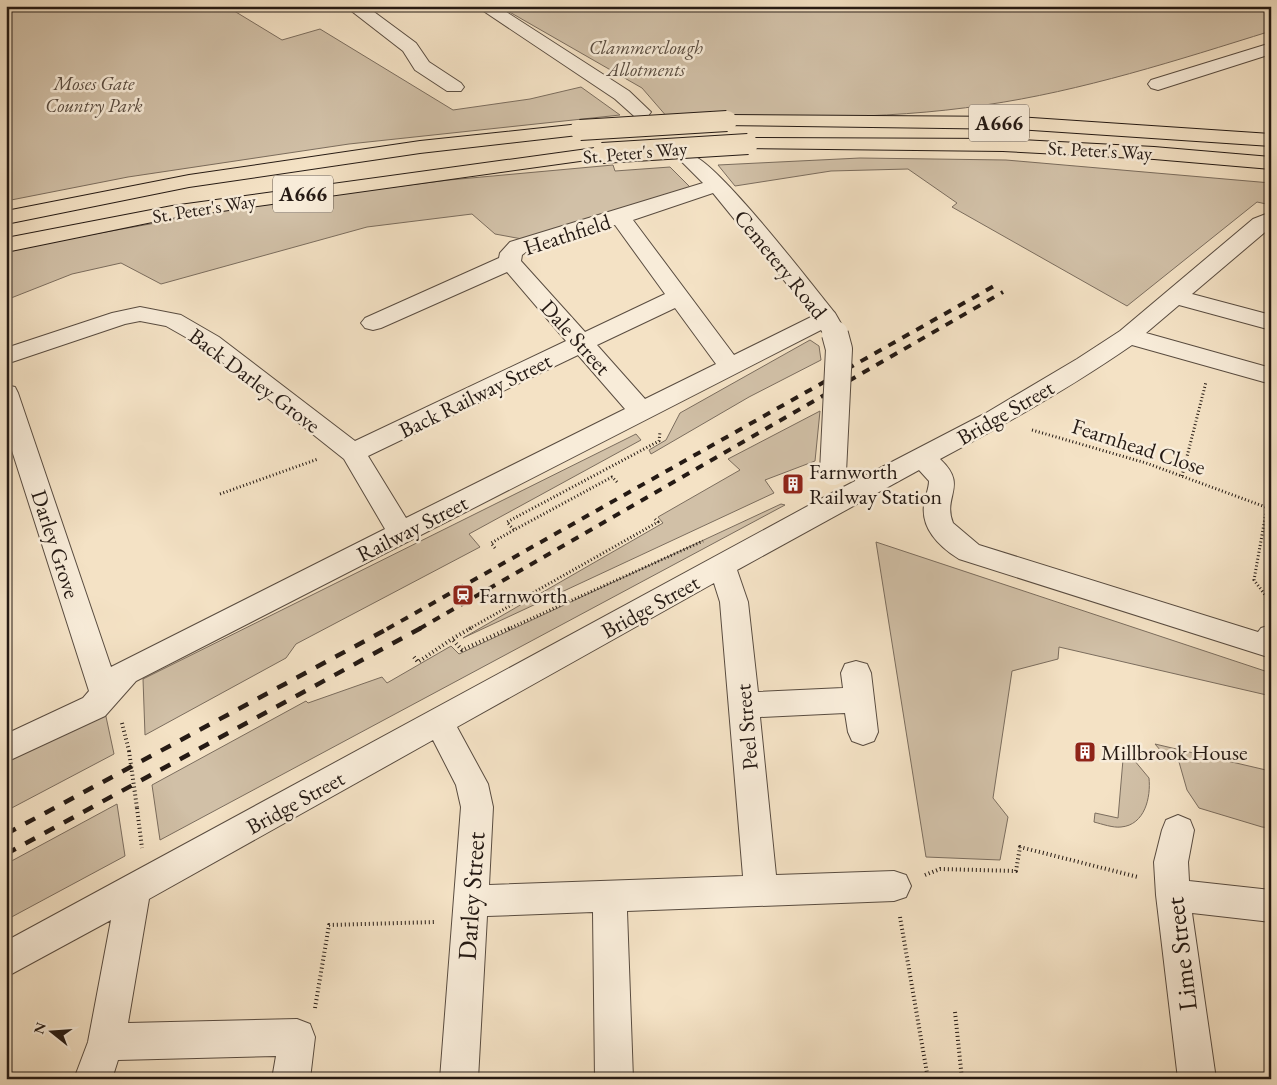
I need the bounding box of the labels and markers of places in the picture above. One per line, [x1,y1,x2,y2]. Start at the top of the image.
place label: Farnworth Railway Station [809,457,943,511]
building icon: Farnworth Railway Station [781,472,805,496]
place label: Farnworth [479,581,568,610]
station icon: Farnworth [451,583,475,607]
place label: Millbrook House [1101,738,1248,767]
building icon: Millbrook House [1073,740,1097,764]

